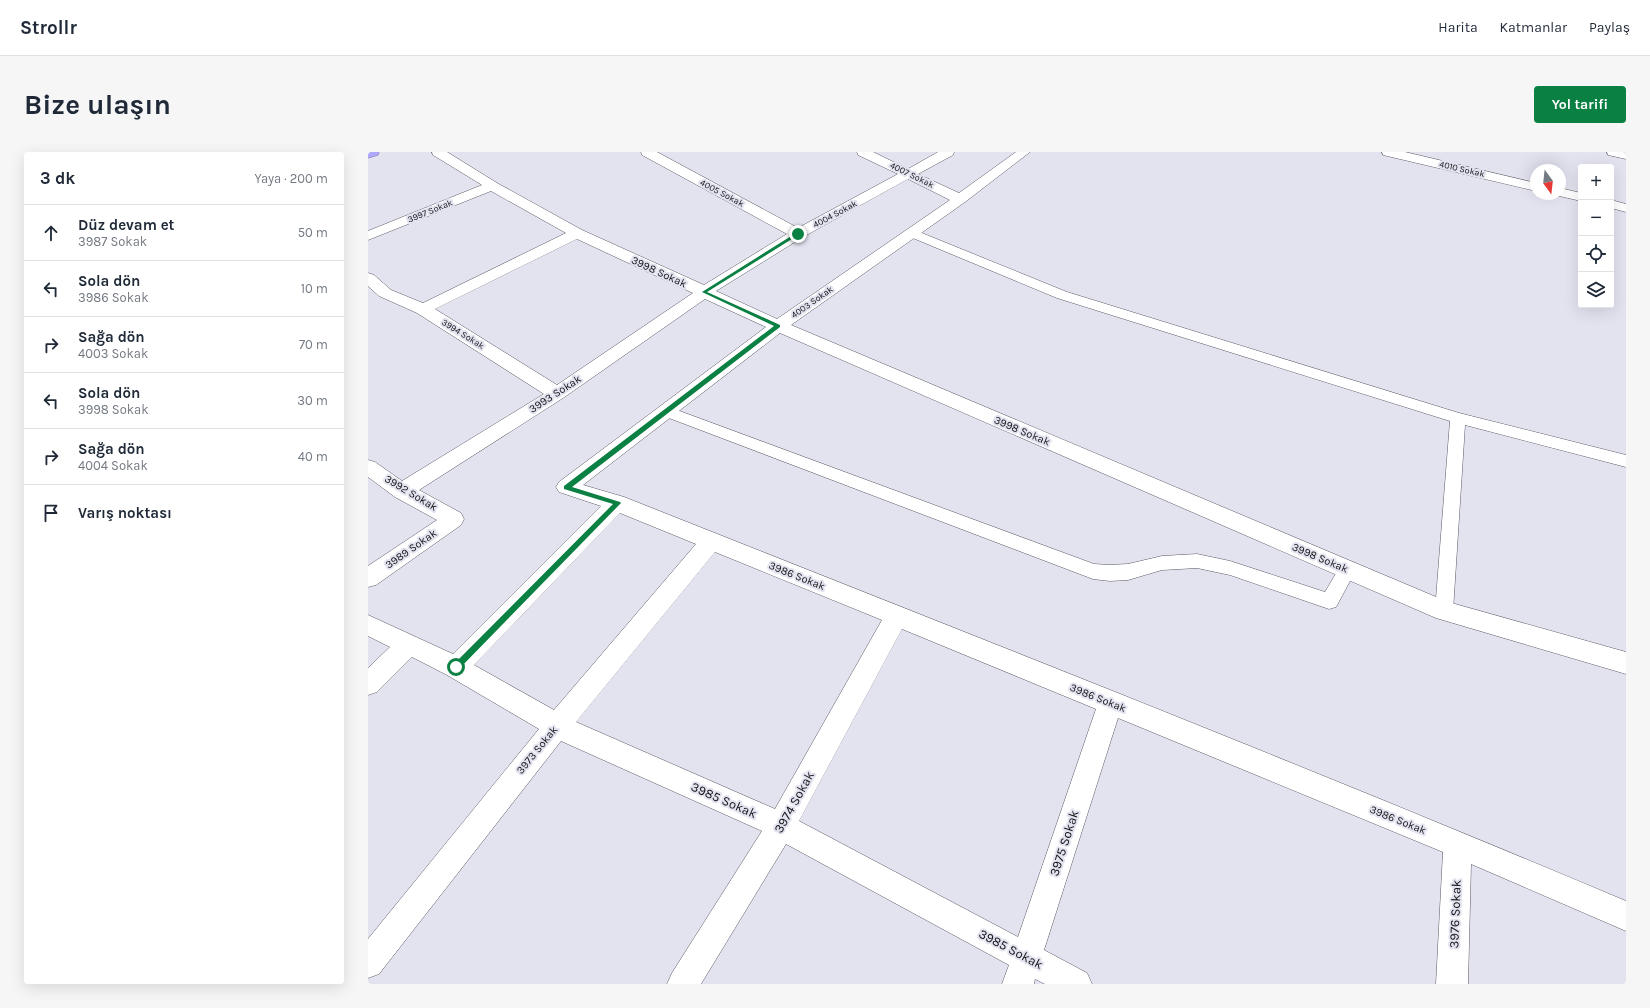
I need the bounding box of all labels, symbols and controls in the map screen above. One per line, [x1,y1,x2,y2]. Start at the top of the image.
text: Strollr [20,17,77,39]
text: Harita [1438,19,1478,36]
text: Katmanlar [1500,19,1567,36]
text: Paylaş [1589,19,1630,36]
button: Yol tarifi [1534,86,1626,123]
text: Bize ulaşın [24,88,171,121]
street label: 4010 Sokak [1438,159,1486,179]
street label: 4007 Sokak [888,160,936,190]
north arrow [1530,164,1566,200]
map controls [1578,164,1614,308]
button: + [1578,164,1614,200]
text: 3 dk [40,168,75,188]
text: Yaya · 200 m [255,171,328,186]
street label: 4005 Sokak [698,177,746,209]
street label: 3997 Sokak [406,197,454,225]
street label: 4004 Sokak [811,198,859,230]
button: − [1578,200,1614,236]
text: Düz devam et [78,216,175,234]
icon: ahead [40,222,62,244]
text: 50 m [298,225,328,240]
route end [789,225,807,243]
text: 3987 Sokak [78,234,147,249]
button: locate [1578,236,1614,272]
street label: 3998 Sokak [629,253,689,291]
text: Sola dön [78,272,140,290]
button: layers [1578,272,1614,308]
icon: left [40,278,62,300]
text: 10 m [301,281,328,296]
street label: 4003 Sokak [789,284,835,320]
text: 3986 Sokak [78,290,149,305]
street label: 3994 Sokak [440,317,486,351]
text: Sağa dön [78,328,145,346]
icon: right [40,334,62,356]
text: 70 m [299,337,328,352]
text: 4003 Sokak [78,346,148,361]
street label: 3993 Sokak [527,372,583,416]
text: Sola dön [78,384,140,402]
icon: left [40,390,62,412]
text: 30 m [297,393,328,408]
text: 3998 Sokak [78,402,149,417]
street label: 3998 Sokak [992,413,1052,449]
text: Sağa dön [78,440,145,458]
icon: right [40,446,62,468]
text: 40 m [298,449,328,464]
text: 4004 Sokak [78,458,148,473]
street label: 3992 Sokak [382,472,440,514]
icon: arrive [40,502,62,524]
text: Varış noktası [78,504,172,522]
street label: 3989 Sokak [383,527,439,571]
street label: 3998 Sokak [1290,540,1350,576]
street label: 3986 Sokak [767,559,827,593]
route start [447,658,465,676]
street label: 3986 Sokak [1068,681,1128,715]
street label: 3973 Sokak [514,723,560,777]
street label: 3974 Sokak [771,768,817,836]
street label: 3985 Sokak [689,779,759,821]
street label: 3986 Sokak [1368,803,1428,837]
street label: 3975 Sokak [1046,808,1082,878]
street label: 3976 Sokak [1446,879,1464,949]
street label: 3985 Sokak [976,926,1046,972]

